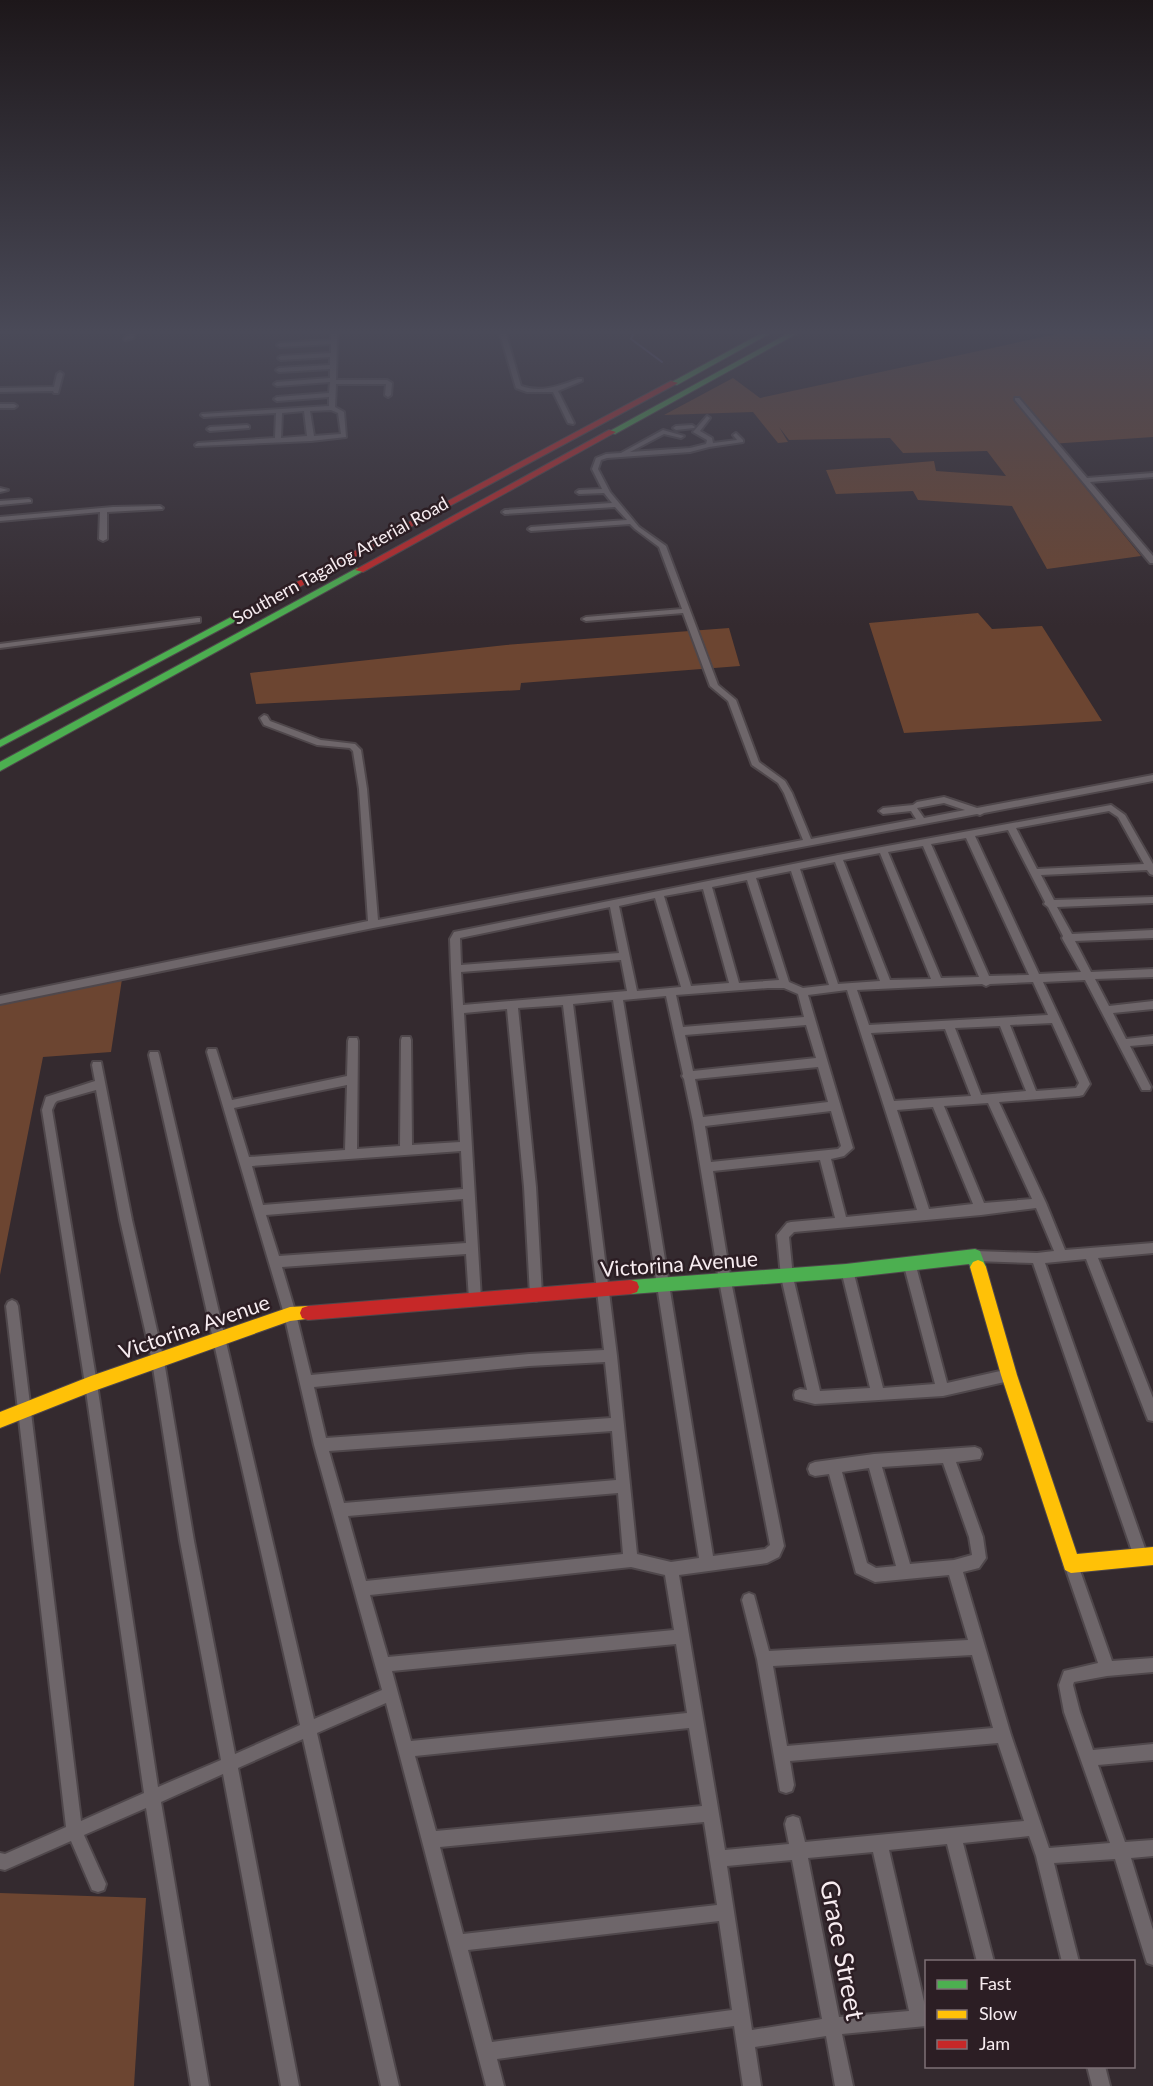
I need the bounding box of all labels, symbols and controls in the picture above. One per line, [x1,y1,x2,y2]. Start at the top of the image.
street label: Southern Tagalog Arterial Road [228,491,452,629]
street label: Victorina Avenue [599,1245,759,1281]
street label: Victorina Avenue [115,1289,273,1363]
street label: Grace Street [814,1877,872,2023]
legend [925,1960,1135,2068]
text: Fast [979,1972,1012,1994]
text: Slow [979,2002,1017,2024]
text: Jam [979,2032,1010,2054]

